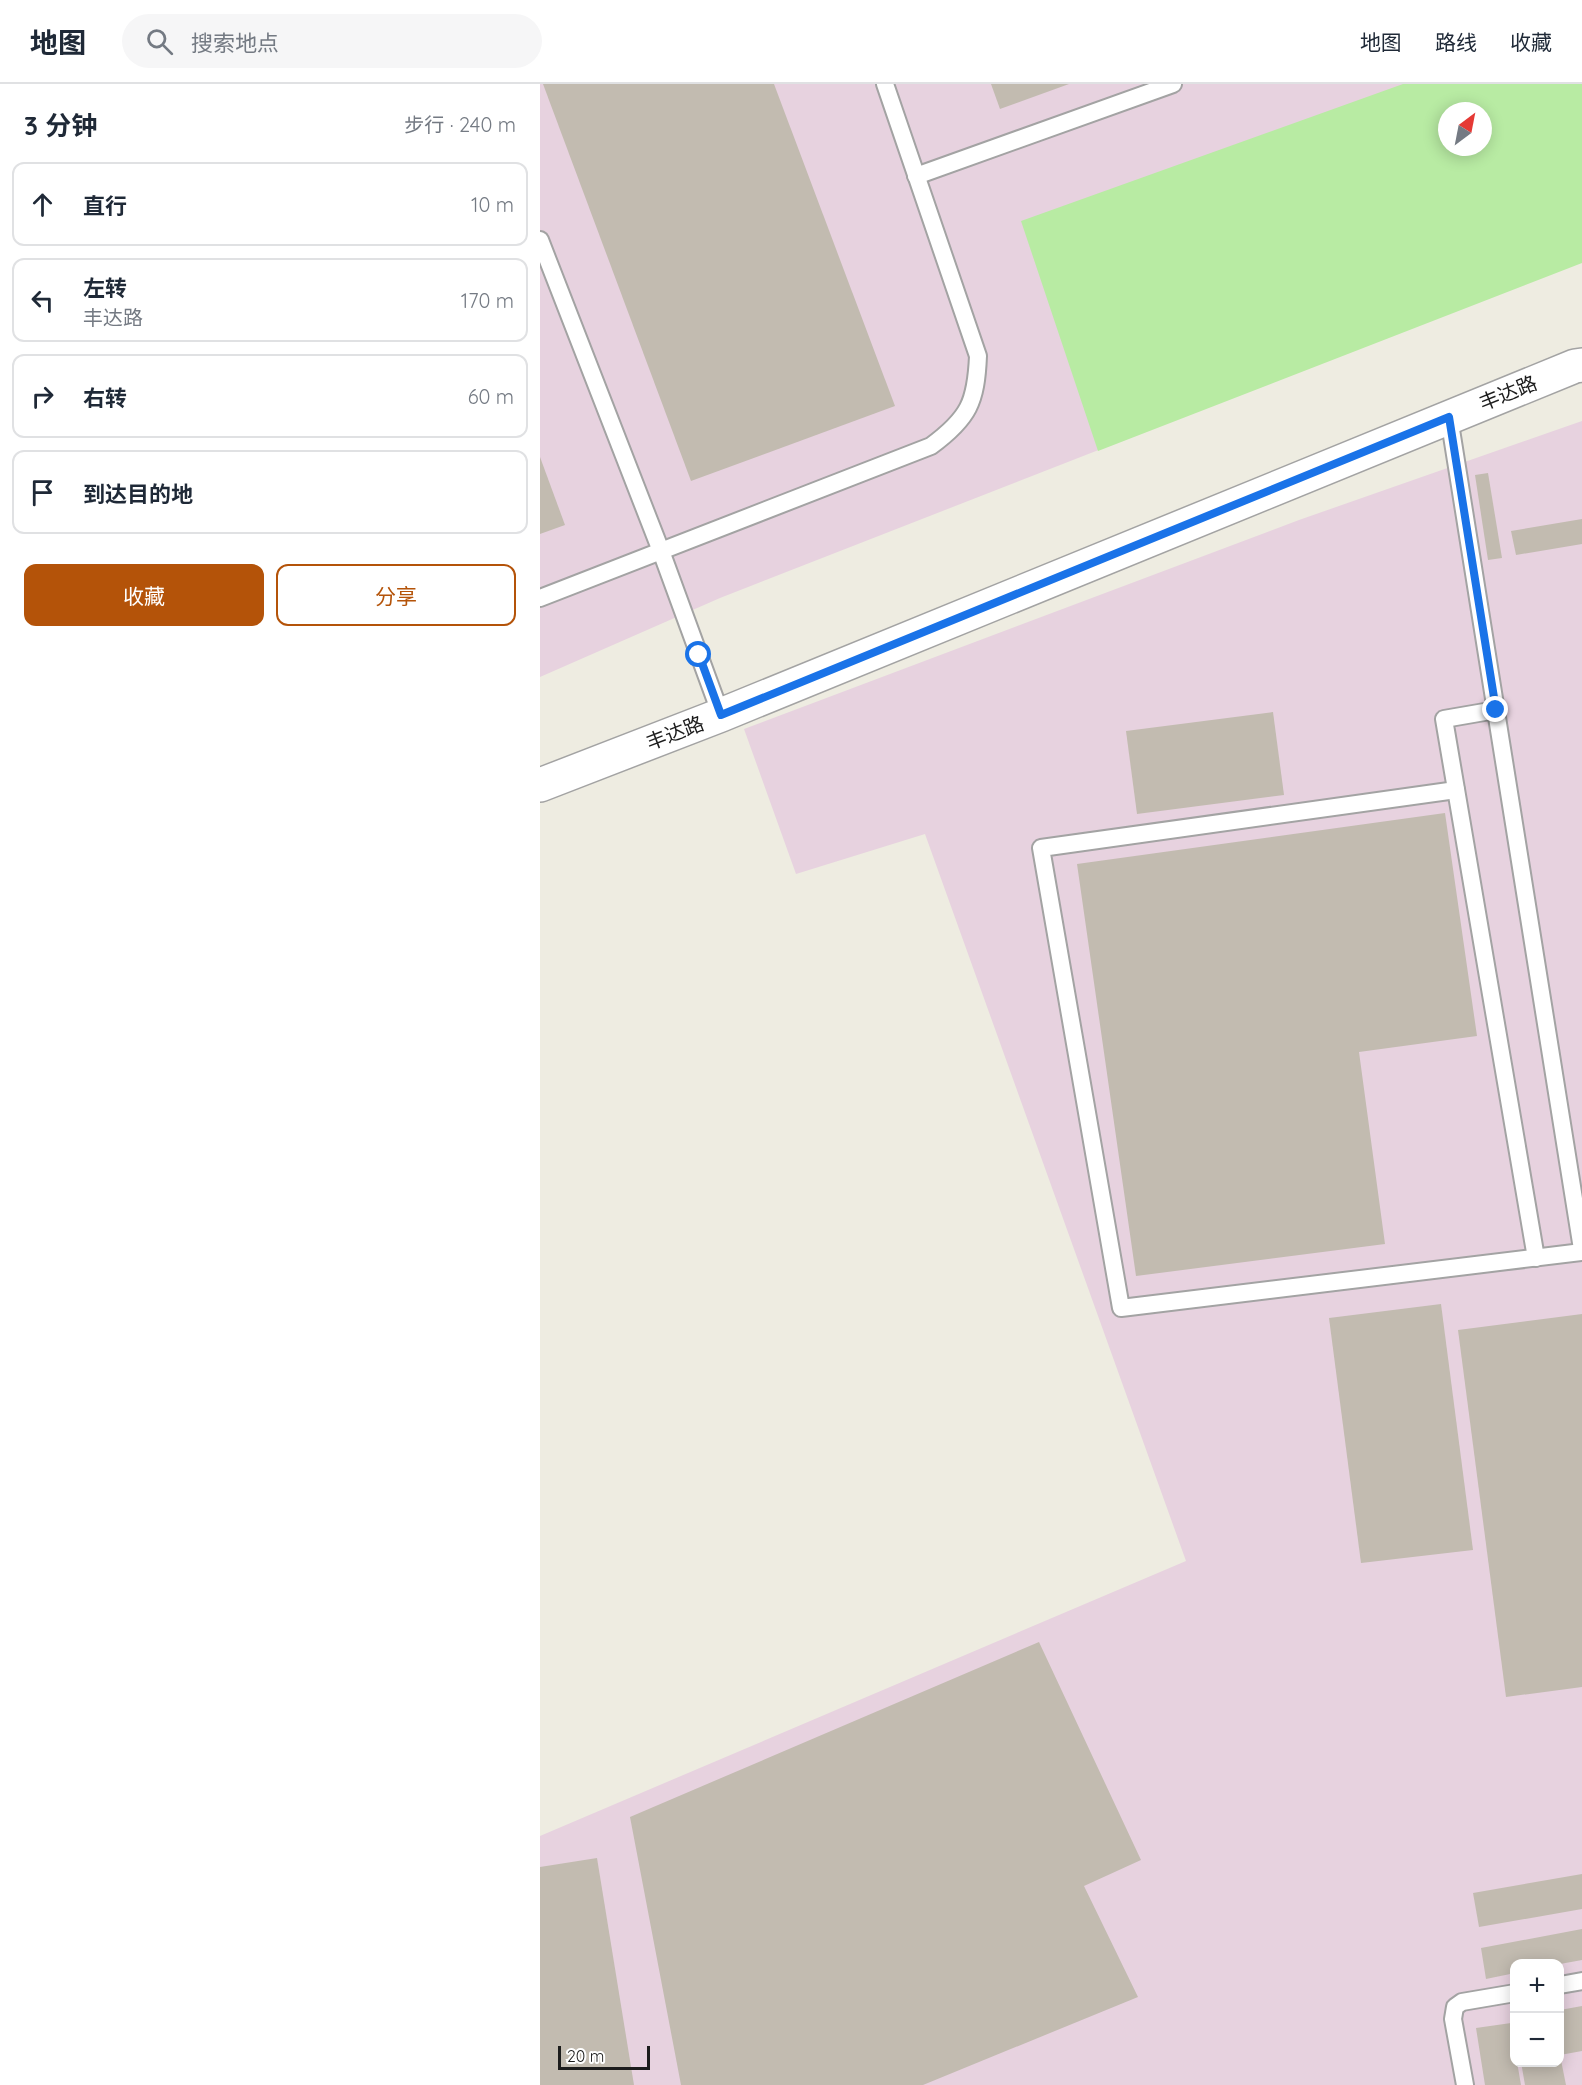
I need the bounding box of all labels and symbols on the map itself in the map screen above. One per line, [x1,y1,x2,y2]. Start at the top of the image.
north arrow [1438,102,1492,156]
street label: 丰达路 [1475,370,1540,415]
route start [685,641,711,667]
route end [1482,696,1508,722]
street label: 丰达路 [642,710,707,755]
scale bar [558,2043,650,2070]

